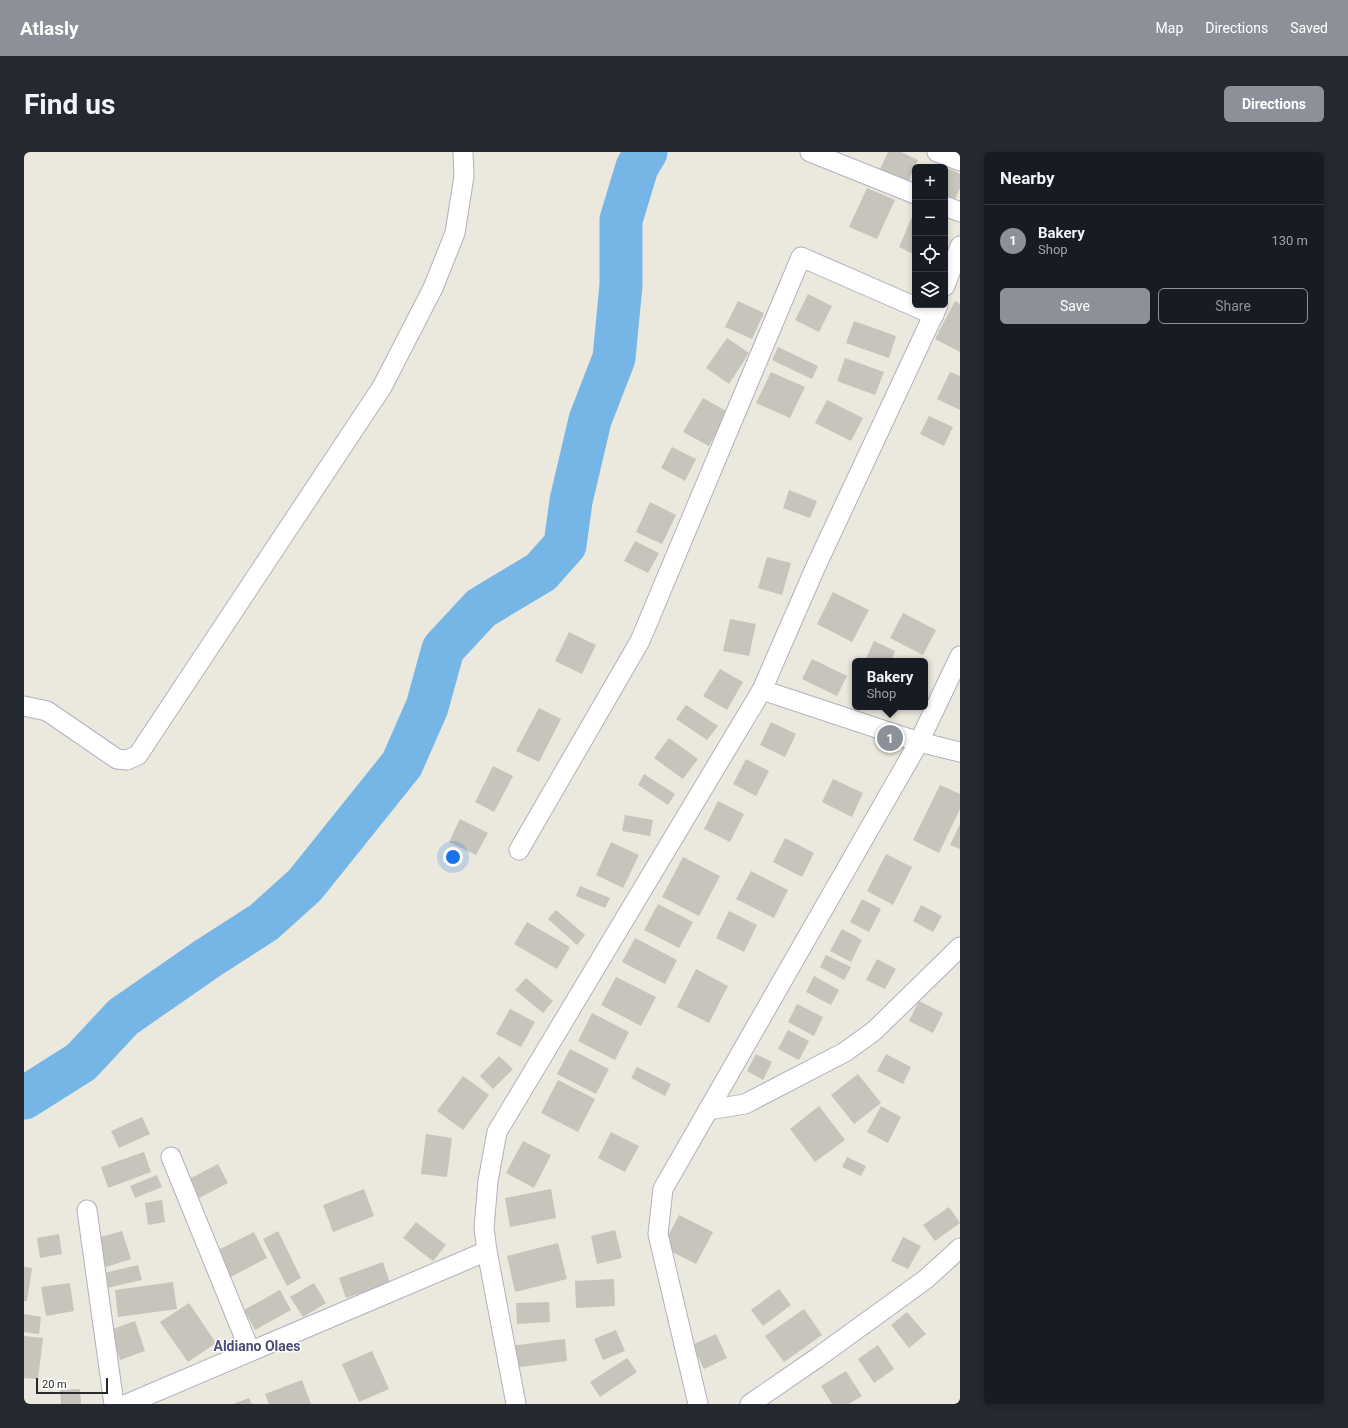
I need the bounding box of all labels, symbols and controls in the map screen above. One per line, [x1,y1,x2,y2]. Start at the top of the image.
text: Atlasly [20,17,79,40]
text: Map [1156,20,1183,36]
text: Directions [1205,20,1268,36]
text: Saved [1290,20,1328,36]
button: Directions [1224,86,1324,122]
text: Find us [24,88,115,121]
map controls [912,164,948,308]
button: + [912,164,948,200]
text: Nearby [1000,168,1055,188]
button: − [912,200,948,236]
text: Bakery [1038,224,1085,242]
text: 1 [1009,233,1017,248]
text: 130 m [1271,233,1308,248]
button: locate [912,236,948,272]
text: Shop [1038,242,1068,257]
button: layers [912,272,948,308]
button: Save [1000,288,1150,324]
button: Share [1158,288,1308,324]
popup [852,658,928,710]
text: Bakery [867,668,913,686]
text: Shop [867,686,896,701]
pin: 1 [877,723,903,753]
your location [443,847,463,867]
district label: Aldiano Olaes [213,1338,301,1354]
scale bar [36,1376,108,1395]
text: 20 m [42,1378,67,1391]

